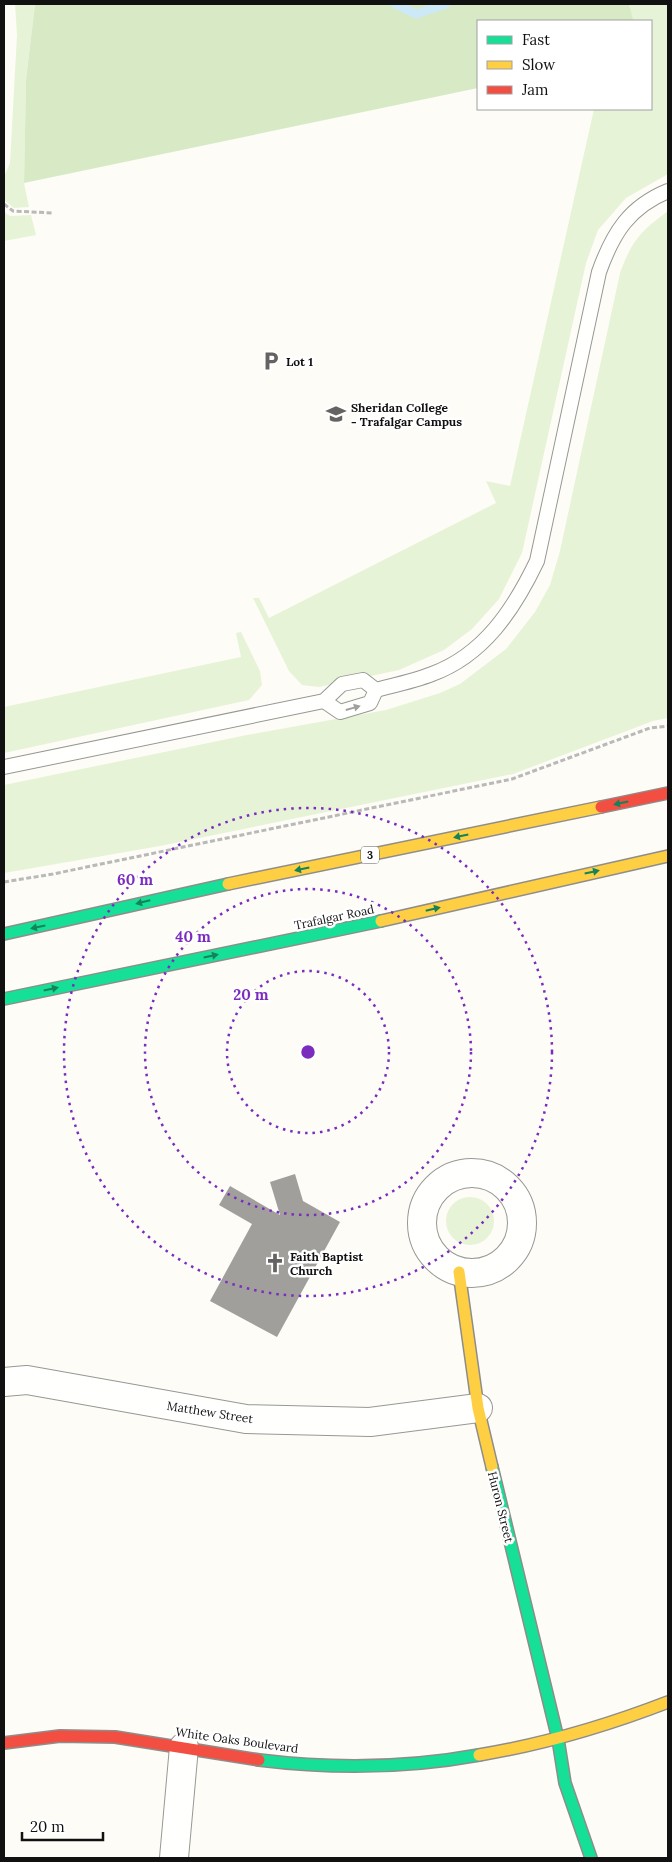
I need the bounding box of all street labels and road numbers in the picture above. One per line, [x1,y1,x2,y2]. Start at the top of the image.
road number: 3 [361,846,379,864]
street label: Trafalgar Road [293,901,375,933]
street label: Matthew Street [166,1398,254,1426]
street label: Huron Street [485,1470,517,1545]
street label: White Oaks Boulevard [175,1724,299,1756]

